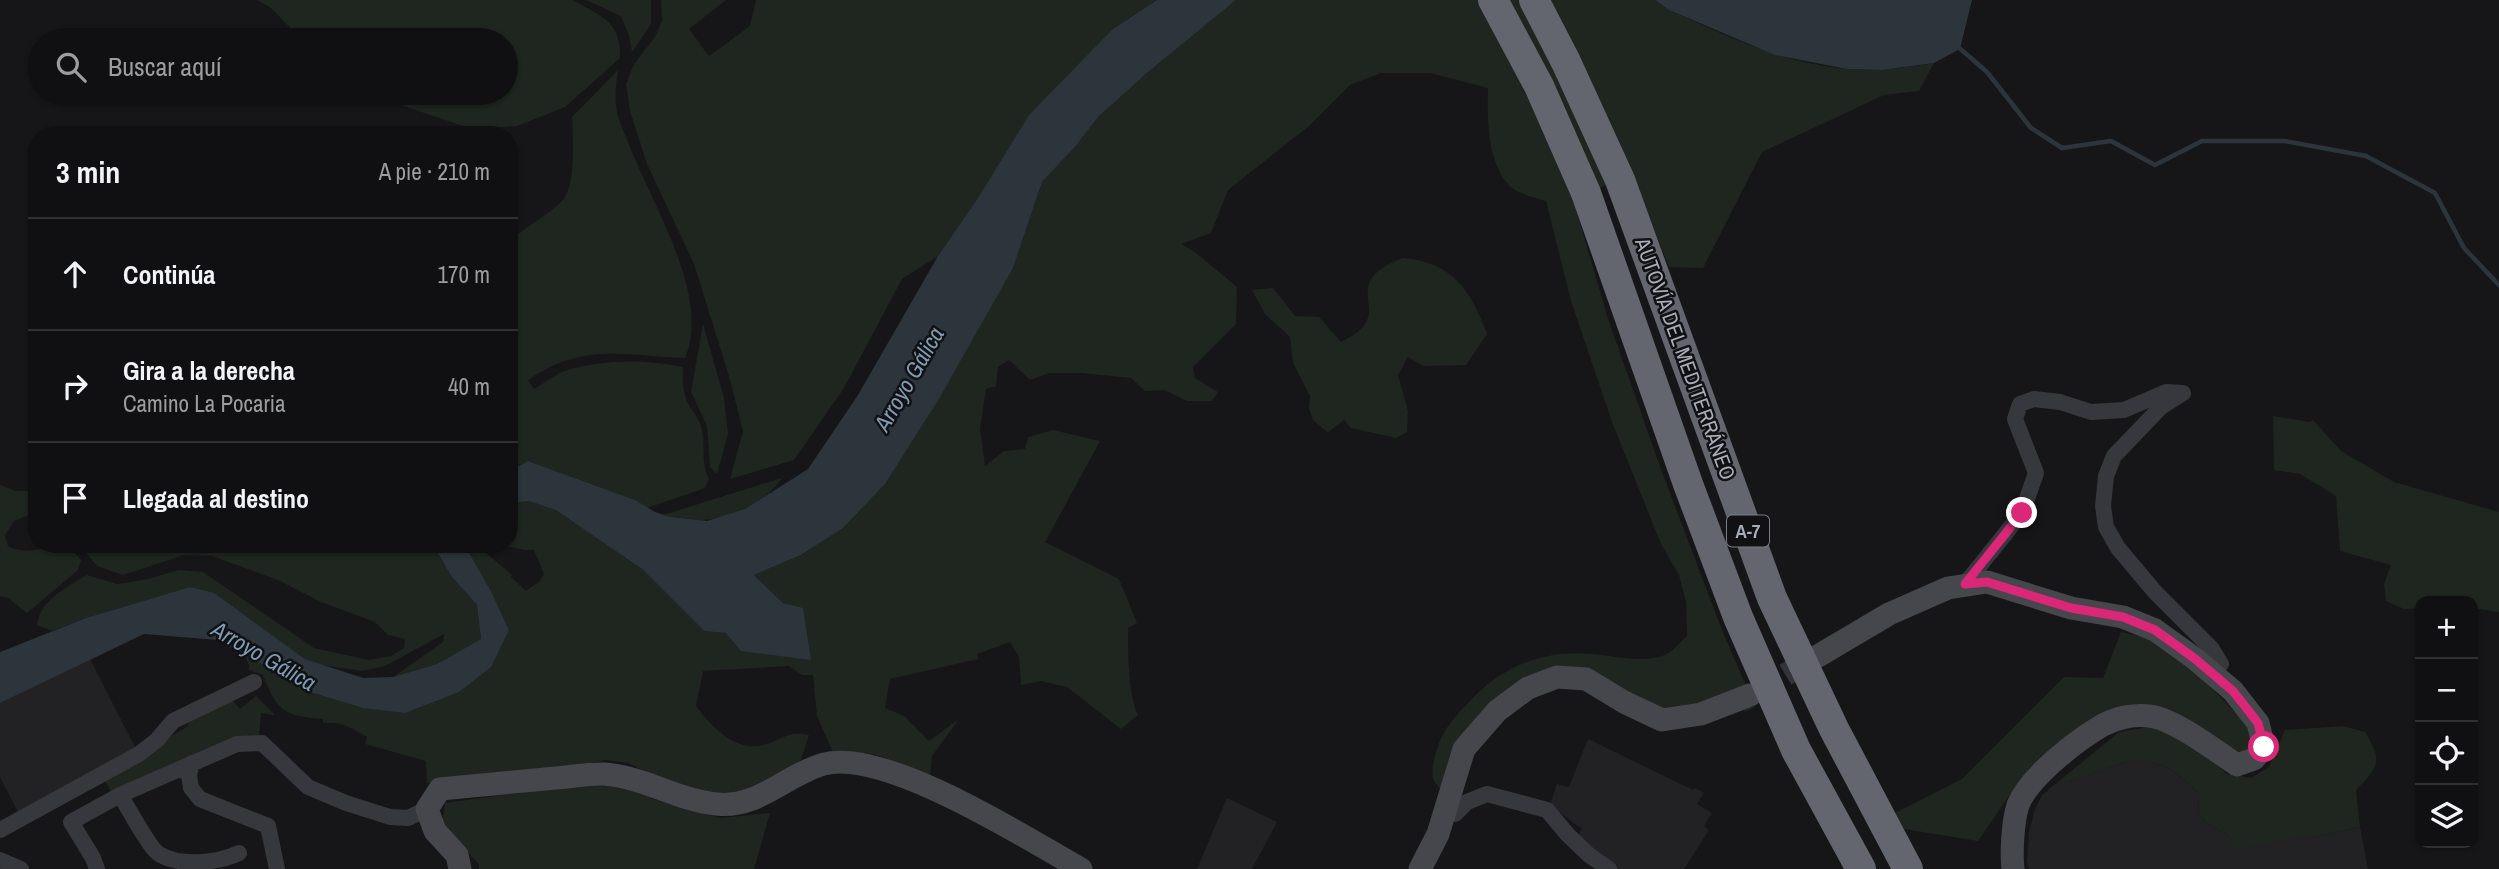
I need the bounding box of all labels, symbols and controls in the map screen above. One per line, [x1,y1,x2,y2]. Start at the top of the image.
search box [28,28,518,105]
icon: search [52,48,90,86]
text: Buscar aquí [108,49,222,84]
text: 3 min [56,152,120,192]
text: A pie · 210 m [379,156,490,187]
street label: AUTOVÍA DEL MEDITERRÁNEO [1628,233,1743,484]
icon: ahead [56,255,94,293]
text: Continúa [123,257,215,292]
text: 170 m [438,259,490,290]
water label: Arroyo Gálica [866,321,951,437]
text: Gira a la derecha [123,353,295,388]
icon: right [56,367,94,405]
text: 40 m [448,371,490,402]
text: Camino La Pocaria [123,388,286,419]
icon: arrive [56,479,94,517]
text: Llegada al destino [123,481,309,516]
route end [2006,497,2037,528]
road number: A-7 [1727,516,1769,546]
map controls [2415,596,2478,848]
button: + [2415,596,2478,659]
water label: Arroyo Gálica [206,613,322,698]
button: − [2415,659,2478,722]
button: locate [2415,722,2478,785]
route start [2248,731,2279,762]
button: layers [2415,785,2478,848]

